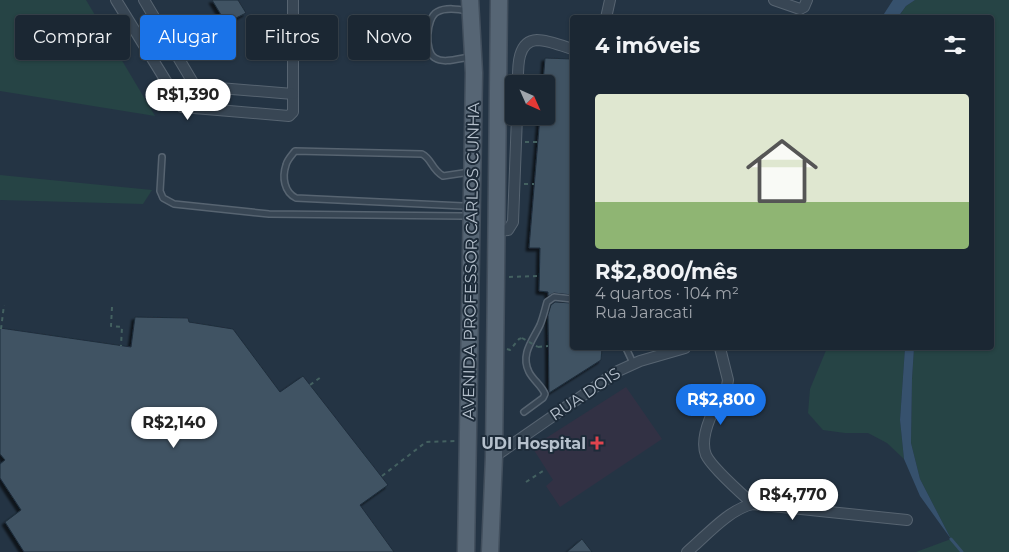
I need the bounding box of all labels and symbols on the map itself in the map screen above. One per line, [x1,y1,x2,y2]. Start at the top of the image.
north arrow [505,75,555,125]
pin: R$1,390 [142,78,234,121]
street label: AVENIDA PROFESSOR CARLOS CUNHA [459,102,483,420]
street label: RUA DOIS [546,363,624,425]
pin: R$2,800 [675,384,767,426]
pin: R$2,140 [128,406,220,449]
place label: UDI Hospital [481,434,586,453]
marker: UDI Hospital [590,436,604,450]
pin: R$4,770 [747,478,839,521]

